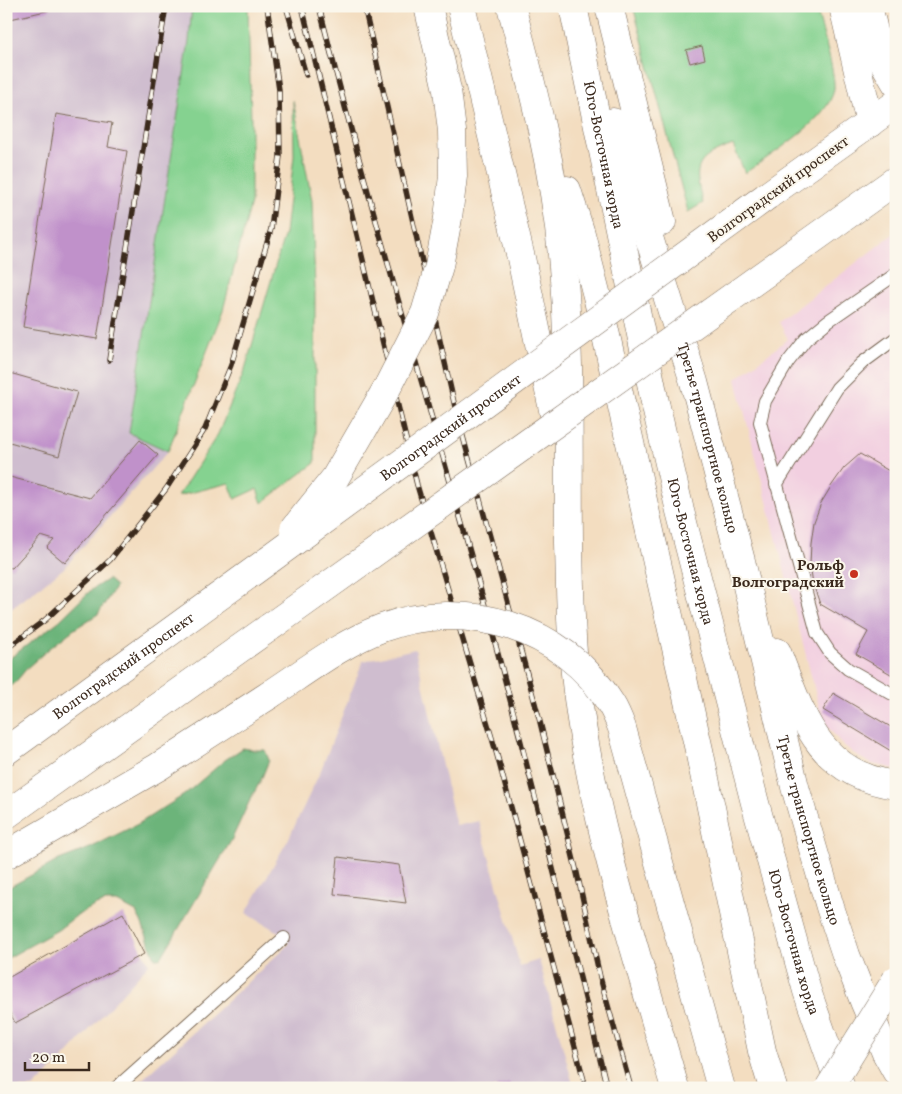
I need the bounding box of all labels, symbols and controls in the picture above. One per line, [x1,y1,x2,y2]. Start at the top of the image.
street label: Юго-Восточная хорда [577,79,628,231]
street label: Волгоградский проспект [704,131,854,249]
street label: Третье транспортное кольцо [670,341,742,536]
street label: Волгоградский проспект [377,369,527,487]
street label: Юго-Восточная хорда [661,476,718,627]
place label: Рольф Волгоградский [732,556,844,594]
marker: Рольф Волгоградский [848,568,860,580]
street label: Волгоградский проспект [49,608,200,726]
street label: Третье транспортное кольцо [771,733,844,928]
street label: Юго-Восточная хорда [762,867,824,1018]
scale bar [25,1039,89,1071]
text: 20 m [32,1048,65,1069]

